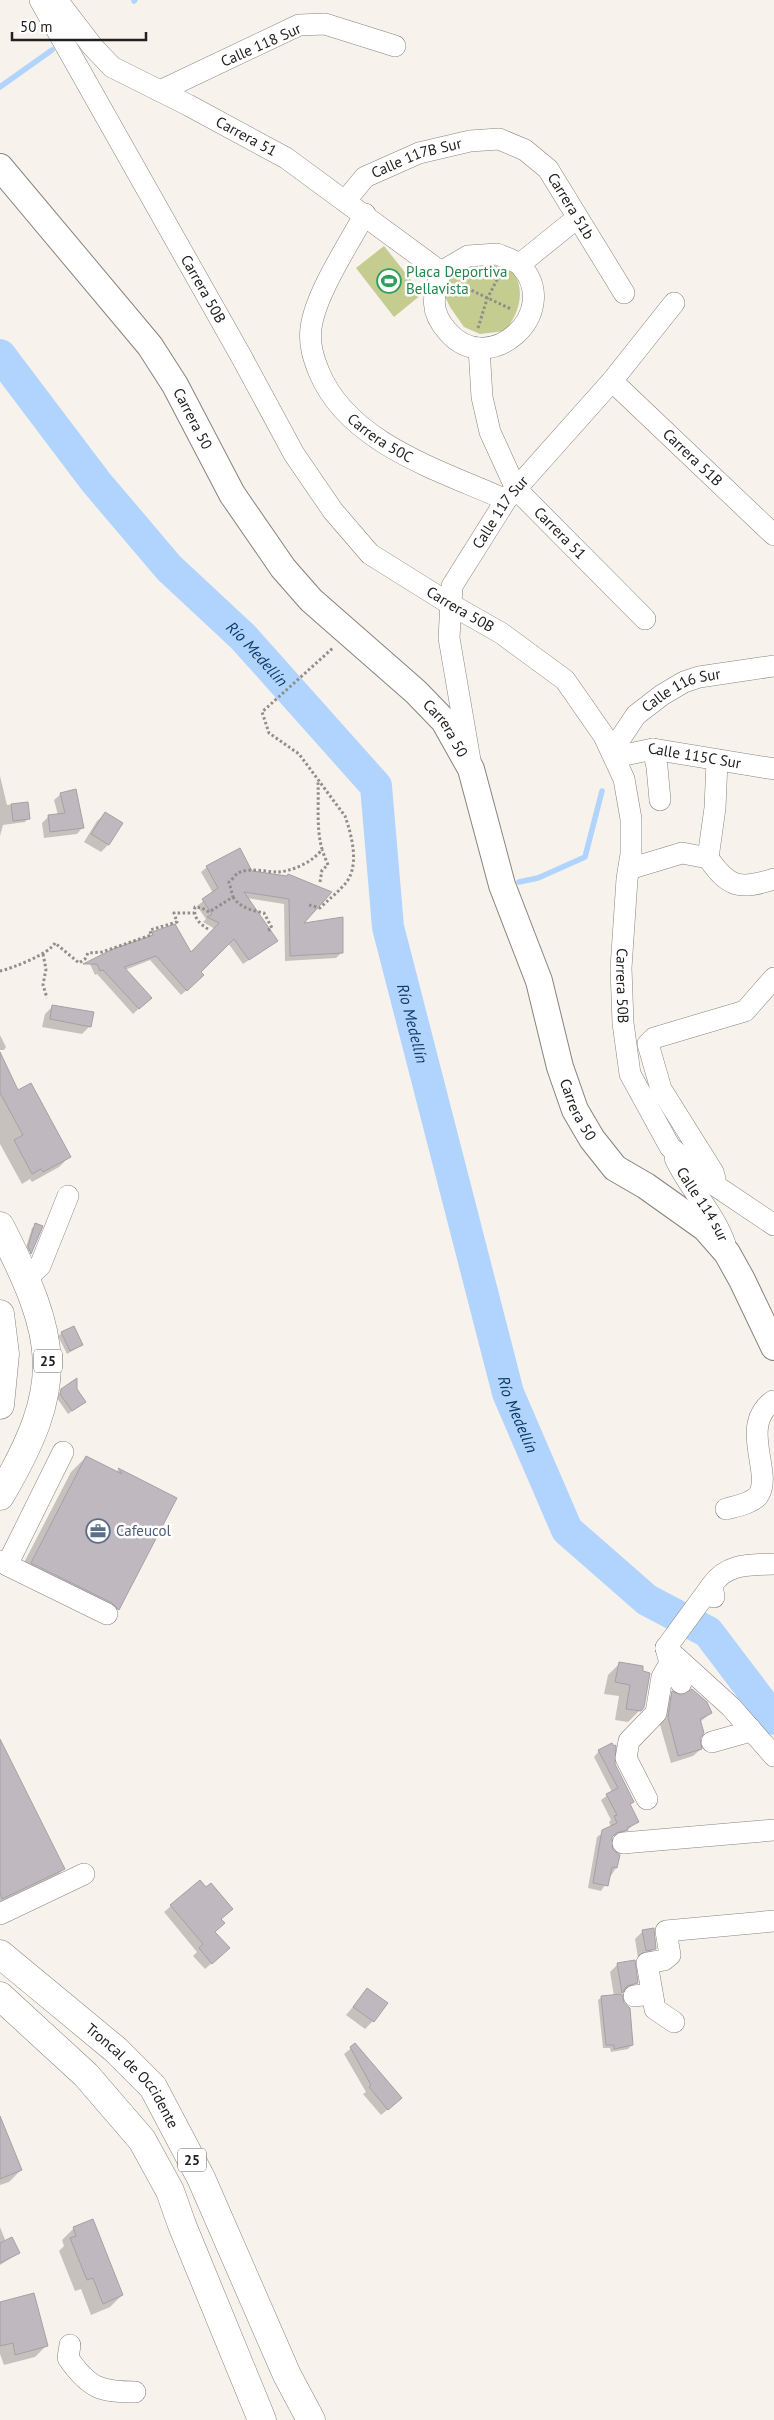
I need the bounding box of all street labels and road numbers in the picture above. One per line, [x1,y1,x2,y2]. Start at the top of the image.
street label: Calle 118 Sur [218,18,304,71]
street label: Carrera 51 [213,112,280,160]
street label: Calle 117B Sur [368,133,463,182]
street label: Carrera 51b [544,169,599,243]
street label: Carrera 50B [177,251,230,326]
street label: Carrera 50 [169,385,217,452]
street label: Carrera 50C [344,409,416,466]
street label: Carrera 51B [659,424,727,490]
street label: Calle 117 Sur [468,472,532,552]
street label: Carrera 51 [530,503,590,563]
street label: Carrera 50B [423,582,498,636]
street label: Calle 116 Sur [638,664,722,716]
street label: Carrera 50 [419,695,472,760]
street label: Calle 115C Sur [646,738,743,772]
street label: Carrera 50B [612,948,633,1024]
street label: Carrera 50 [556,1076,601,1144]
street label: Calle 114 sur [673,1164,733,1244]
road number: 25 [34,1350,62,1372]
street label: Troncal de Occidente [82,2019,183,2131]
road number: 25 [178,2148,206,2172]

